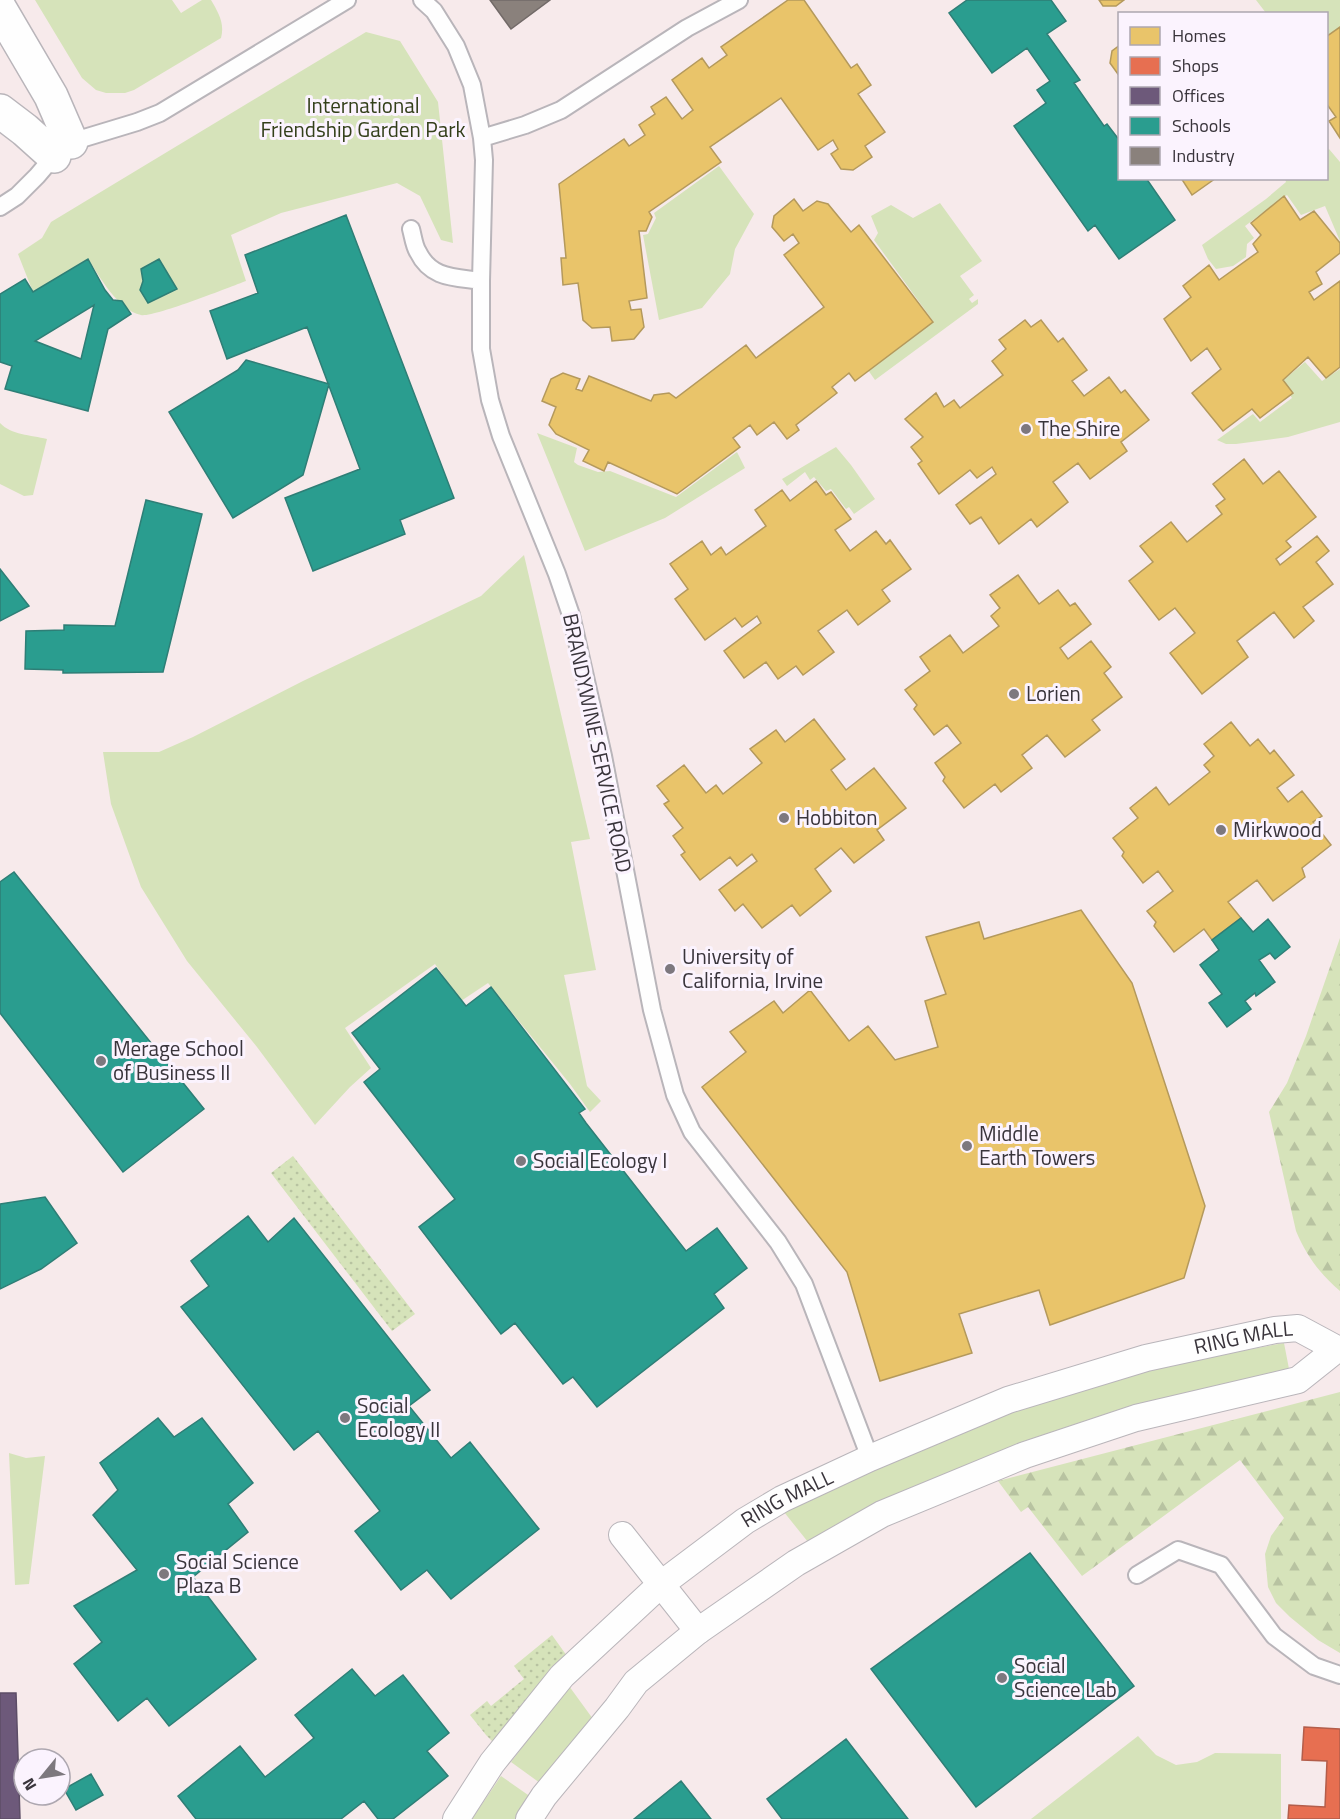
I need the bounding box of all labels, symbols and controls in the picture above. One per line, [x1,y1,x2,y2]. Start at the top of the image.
legend [1118,12,1328,180]
text: Homes [1172,22,1226,49]
text: Shops [1172,52,1219,79]
text: Offices [1172,82,1225,109]
park label: International Friendship Garden Park [260,89,466,145]
text: Schools [1172,112,1231,139]
text: Industry [1172,142,1235,169]
place label: The Shire [1038,412,1120,444]
marker: The Shire [1019,422,1033,436]
street label: BRANDYWINE SERVICE ROAD [555,610,641,875]
place label: Lorien [1026,677,1081,709]
marker: Lorien [1007,687,1021,701]
place label: Hobbiton [796,801,878,833]
marker: Hobbiton [777,811,791,825]
place label: Mirkwood [1233,813,1322,845]
marker: Mirkwood [1214,823,1228,837]
place label: University of California, Irvine [682,940,823,996]
marker: University of California, Irvine [663,962,677,976]
place label: Merage School of Business II [113,1032,244,1088]
marker: Merage School of Business II [94,1054,108,1068]
place label: Middle Earth Towers [979,1117,1095,1173]
marker: Middle Earth Towers [960,1139,974,1153]
place label: Social Ecology I [533,1144,667,1176]
marker: Social Ecology I [514,1154,528,1168]
street label: RING MALL [1191,1312,1294,1362]
place label: Social Ecology II [357,1389,440,1445]
marker: Social Ecology II [338,1411,352,1425]
street label: RING MALL [734,1461,838,1535]
place label: Social Science Plaza B [176,1545,299,1601]
marker: Social Science Plaza B [157,1567,171,1581]
place label: Social Science Lab [1014,1649,1117,1705]
marker: Social Science Lab [995,1671,1009,1685]
north arrow [12,1747,72,1807]
text: N [16,1774,42,1795]

